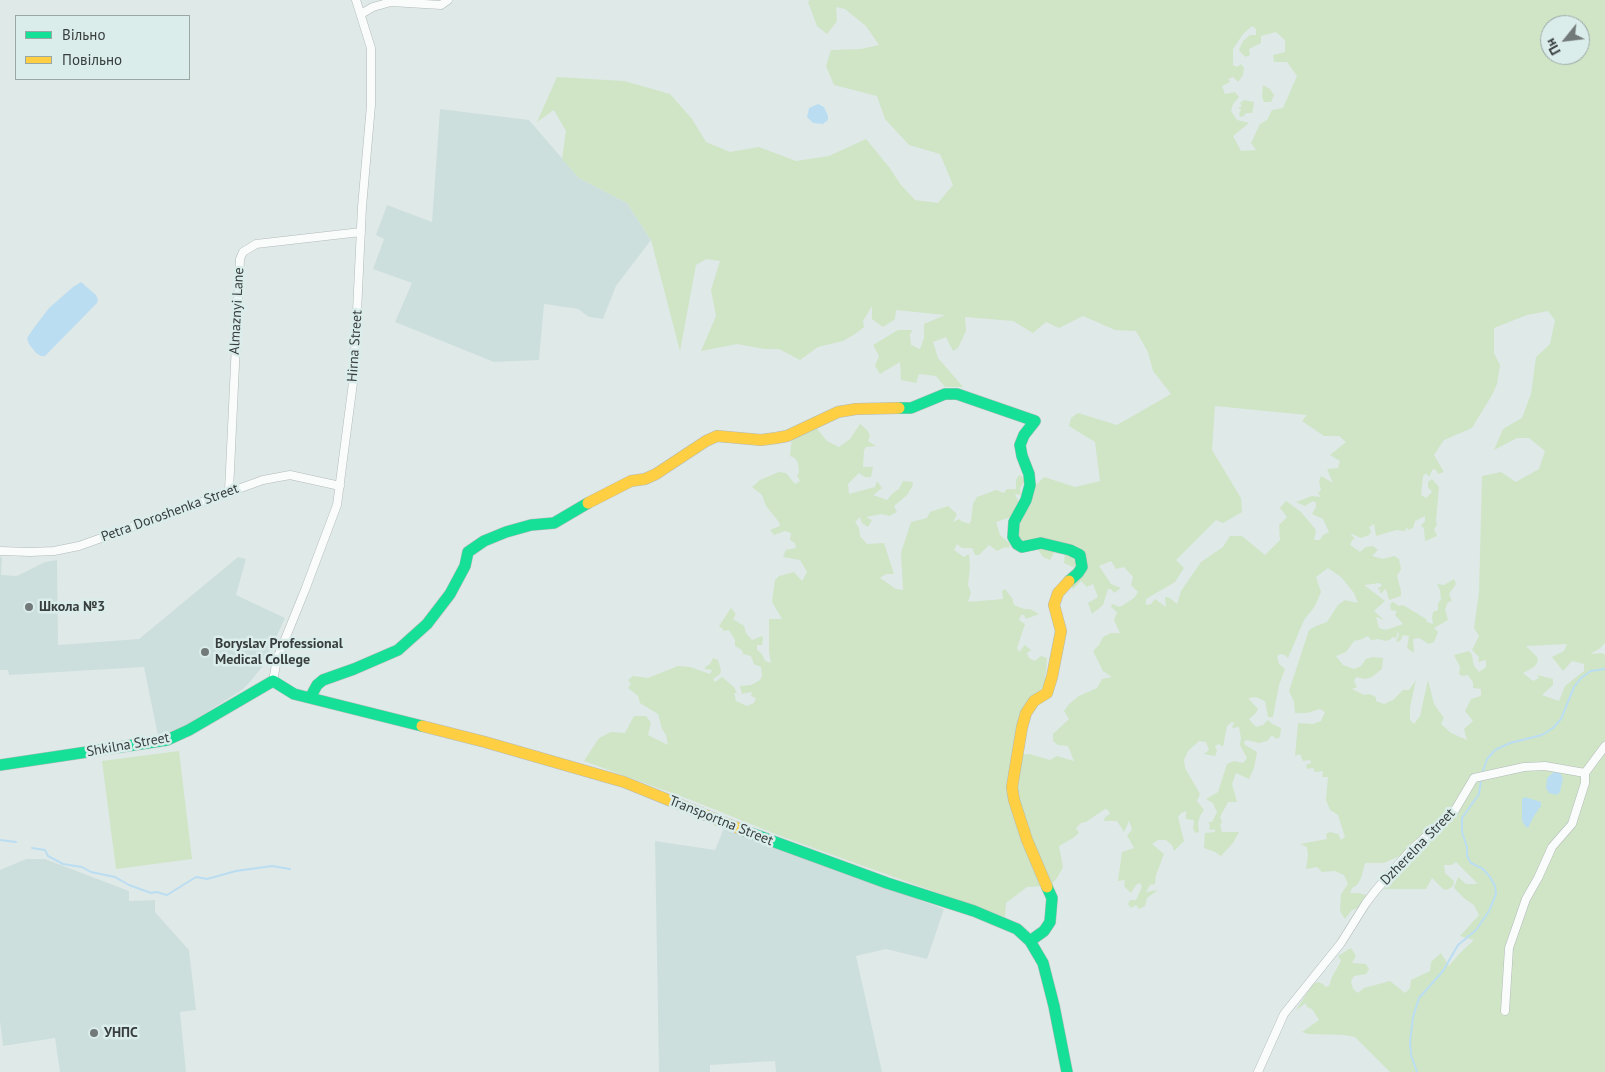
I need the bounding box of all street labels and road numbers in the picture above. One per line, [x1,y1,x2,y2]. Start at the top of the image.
street label: Almaznyi Lane [226,267,248,355]
street label: Hirna Street [344,309,366,383]
street label: Petra Doroshenka Street [99,480,241,546]
street label: Shkilna Street [85,729,171,761]
street label: Transportna Street [667,792,775,850]
street label: Dzherelna Street [1377,805,1459,889]

